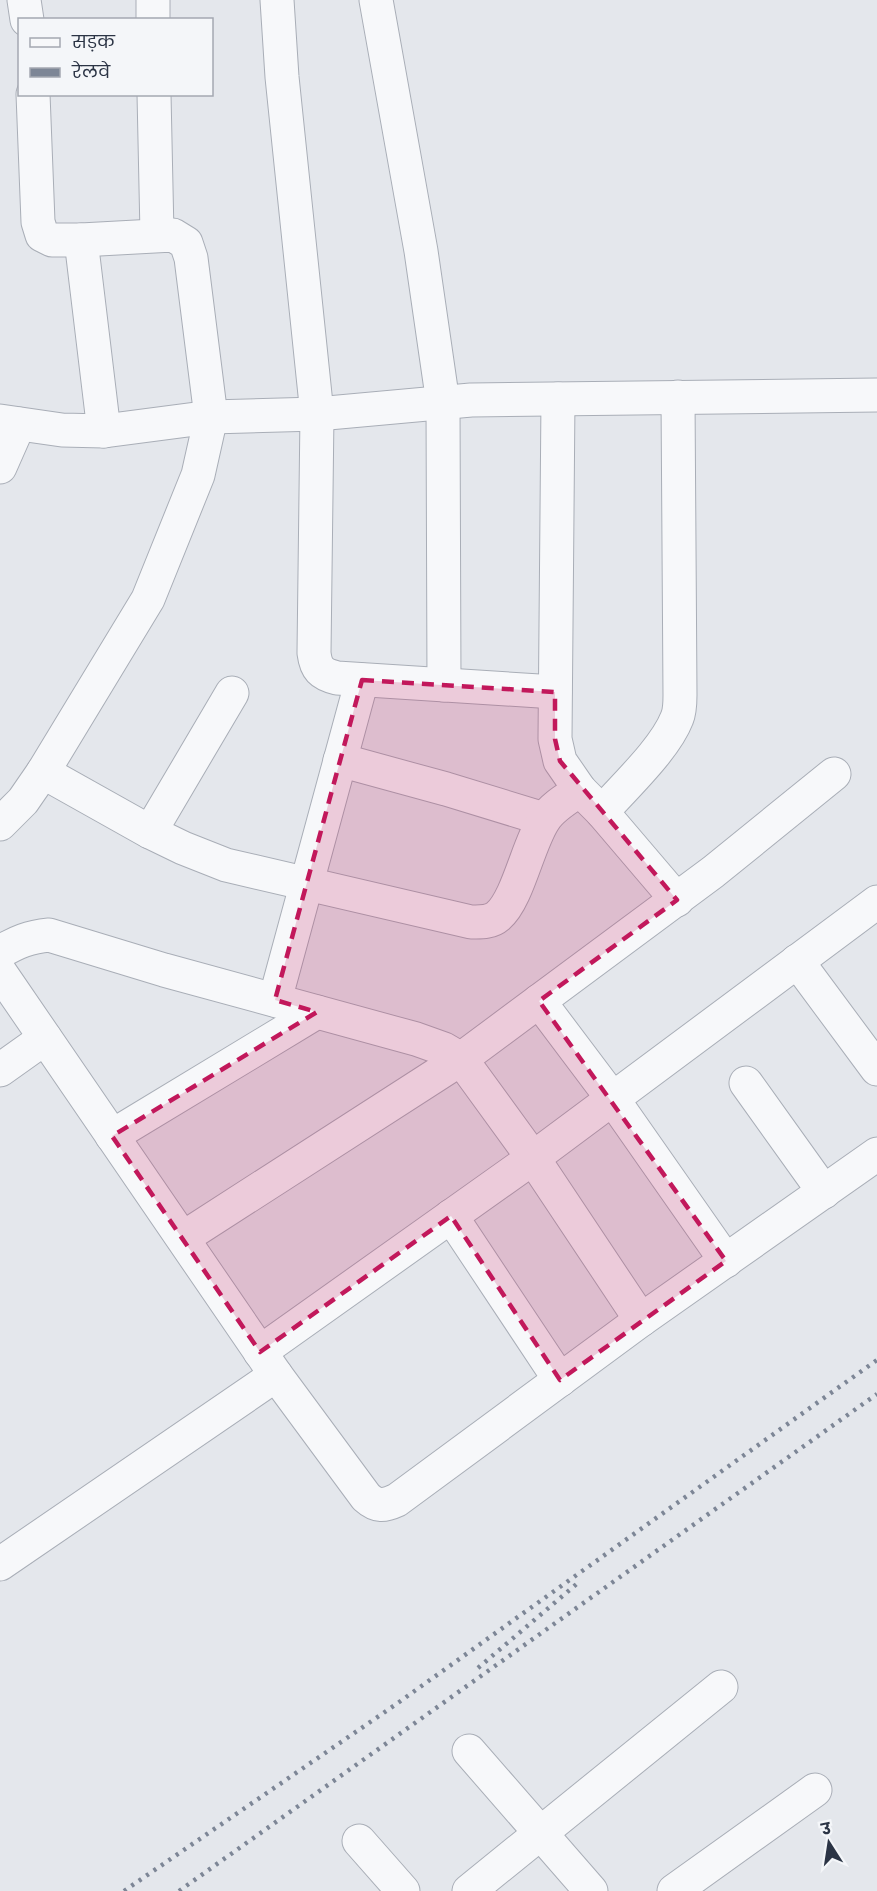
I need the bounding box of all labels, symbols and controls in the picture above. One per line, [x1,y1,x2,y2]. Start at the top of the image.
legend [18,18,213,96]
text: सड़क [71,29,116,54]
text: रेलवे [71,59,111,84]
north arrow [799,1813,859,1873]
text: उ [818,1816,834,1841]

